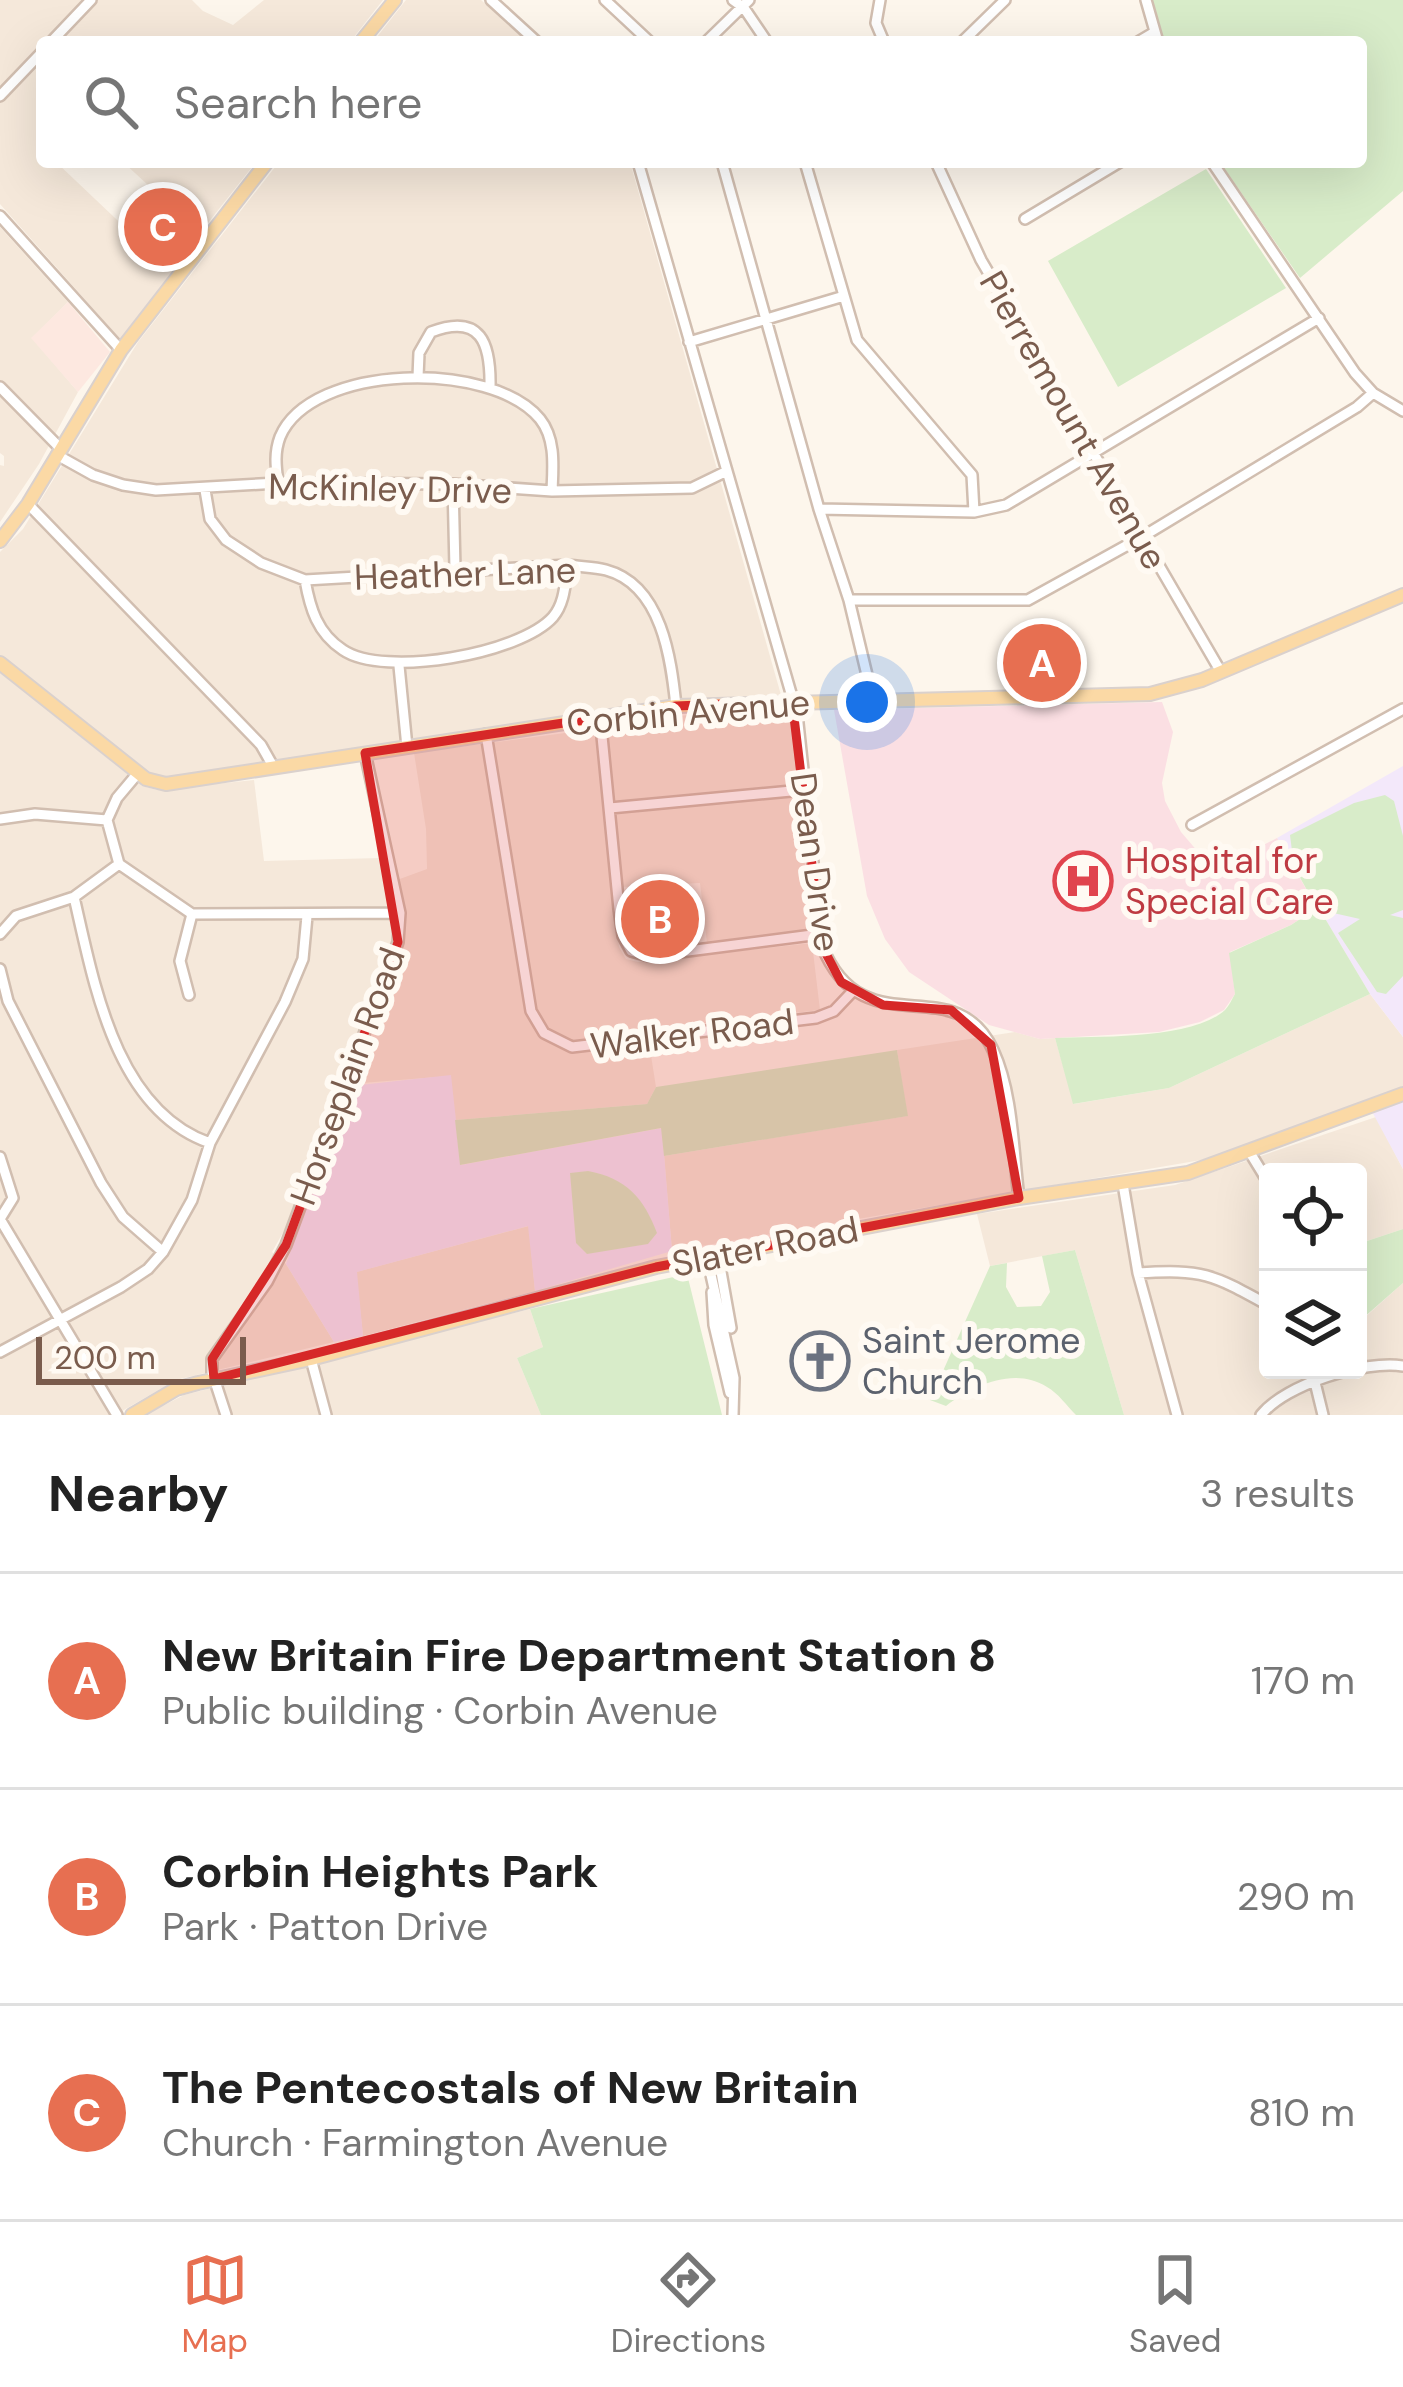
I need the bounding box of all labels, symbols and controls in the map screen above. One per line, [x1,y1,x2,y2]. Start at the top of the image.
search box [36,36,1367,168]
icon: search [78,69,144,135]
text: Search here [174,73,422,132]
pin: C [124,182,202,272]
street label: Pierremount Avenue [969,263,1178,578]
street label: McKinley Drive [268,463,512,514]
street label: Heather Lane [353,546,577,601]
pin: A [1003,618,1081,708]
your location [837,672,897,732]
street label: Corbin Avenue [564,678,812,747]
street label: Dean Drive [780,770,851,955]
place label: Hospital for Special Care [1125,837,1334,925]
hospital icon: Hospital for Special Care [1052,850,1114,912]
pin: B [621,874,699,964]
street label: Horseplain Road [279,941,416,1211]
street label: Walker Road [588,998,797,1069]
map controls [1259,1163,1367,1379]
button: locate [1259,1163,1367,1271]
street label: Slater Road [668,1205,862,1288]
button: layers [1259,1271,1367,1379]
place label: Saint Jerome Church [862,1317,1080,1405]
church icon: Saint Jerome Church [789,1330,851,1392]
scale bar [36,1331,246,1384]
text: 200 m [54,1336,156,1379]
text: Nearby [48,1460,229,1527]
text: 3 results [1200,1468,1355,1519]
text: New Britain Fire Department Station 8 [162,1626,996,1685]
text: A [73,1655,101,1706]
text: 170 m [1251,1655,1355,1706]
text: Public building · Corbin Avenue [162,1685,718,1736]
text: Corbin Heights Park [162,1842,598,1901]
text: B [75,1871,99,1922]
text: 290 m [1237,1871,1355,1922]
text: Park · Patton Drive [162,1901,488,1952]
text: The Pentecostals of New Britain [162,2058,859,2117]
text: C [73,2087,101,2138]
text: 810 m [1248,2087,1355,2138]
text: Church · Farmington Avenue [162,2117,668,2168]
tab: Map [181,2247,248,2362]
tab: Directions [611,2247,766,2362]
tab: Saved [1129,2247,1222,2362]

